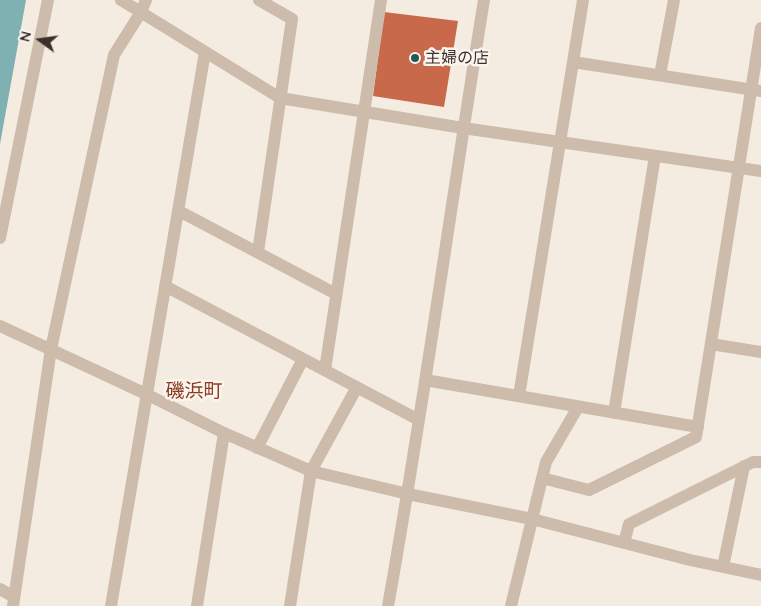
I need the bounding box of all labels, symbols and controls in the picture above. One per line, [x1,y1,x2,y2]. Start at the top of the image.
north arrow [15,15,65,65]
text: N [15,29,35,44]
place label: 主婦の店 [425,48,489,68]
marker: 主婦の店 [409,52,421,64]
district label: 磯浜町 [166,380,222,402]

